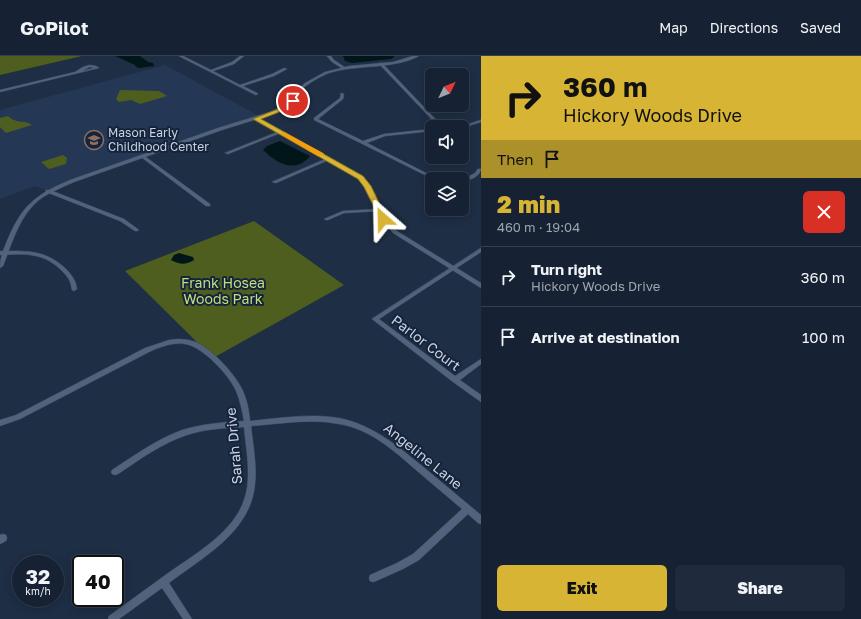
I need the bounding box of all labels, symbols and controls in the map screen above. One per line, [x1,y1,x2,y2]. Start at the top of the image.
text: GoPilot [20,16,88,39]
text: Map [659,19,688,36]
text: Directions [710,19,778,36]
text: Saved [800,19,841,36]
north arrow [425,68,469,112]
map controls [425,68,469,216]
text: 360 m [563,70,648,103]
icon: right [497,72,549,124]
pin [276,84,310,118]
icon: arrive [282,90,304,112]
text: Hickory Woods Drive [563,104,742,126]
button: sound [425,120,469,164]
place label: Mason Early Childhood Center [108,125,209,154]
school or university icon: Mason Early Childhood Center [83,129,105,151]
icon: arrive [541,148,563,170]
text: Then [497,150,533,168]
button: layers [425,172,469,216]
text: 2 min [497,189,560,218]
button: close [803,191,845,233]
position arrow [362,198,404,240]
text: 460 m · 19:04 [497,219,580,235]
text: Turn right [531,260,602,278]
icon: right [497,266,519,288]
text: 360 m [801,268,845,286]
park label: Frank Hosea Woods Park [181,274,265,307]
text: Hickory Woods Drive [531,278,660,294]
street label: Parlor Court [389,311,464,374]
icon: arrive [497,326,519,348]
text: Arrive at destination [531,328,680,346]
text: 100 m [802,328,845,346]
street label: Sarah Drive [222,407,245,485]
street label: Angeline Lane [381,419,466,492]
speed limit sign: 40 [72,555,124,607]
text: 32 [26,564,50,588]
button: Exit [497,565,667,611]
button: Share [675,565,845,611]
text: km/h [25,585,51,597]

